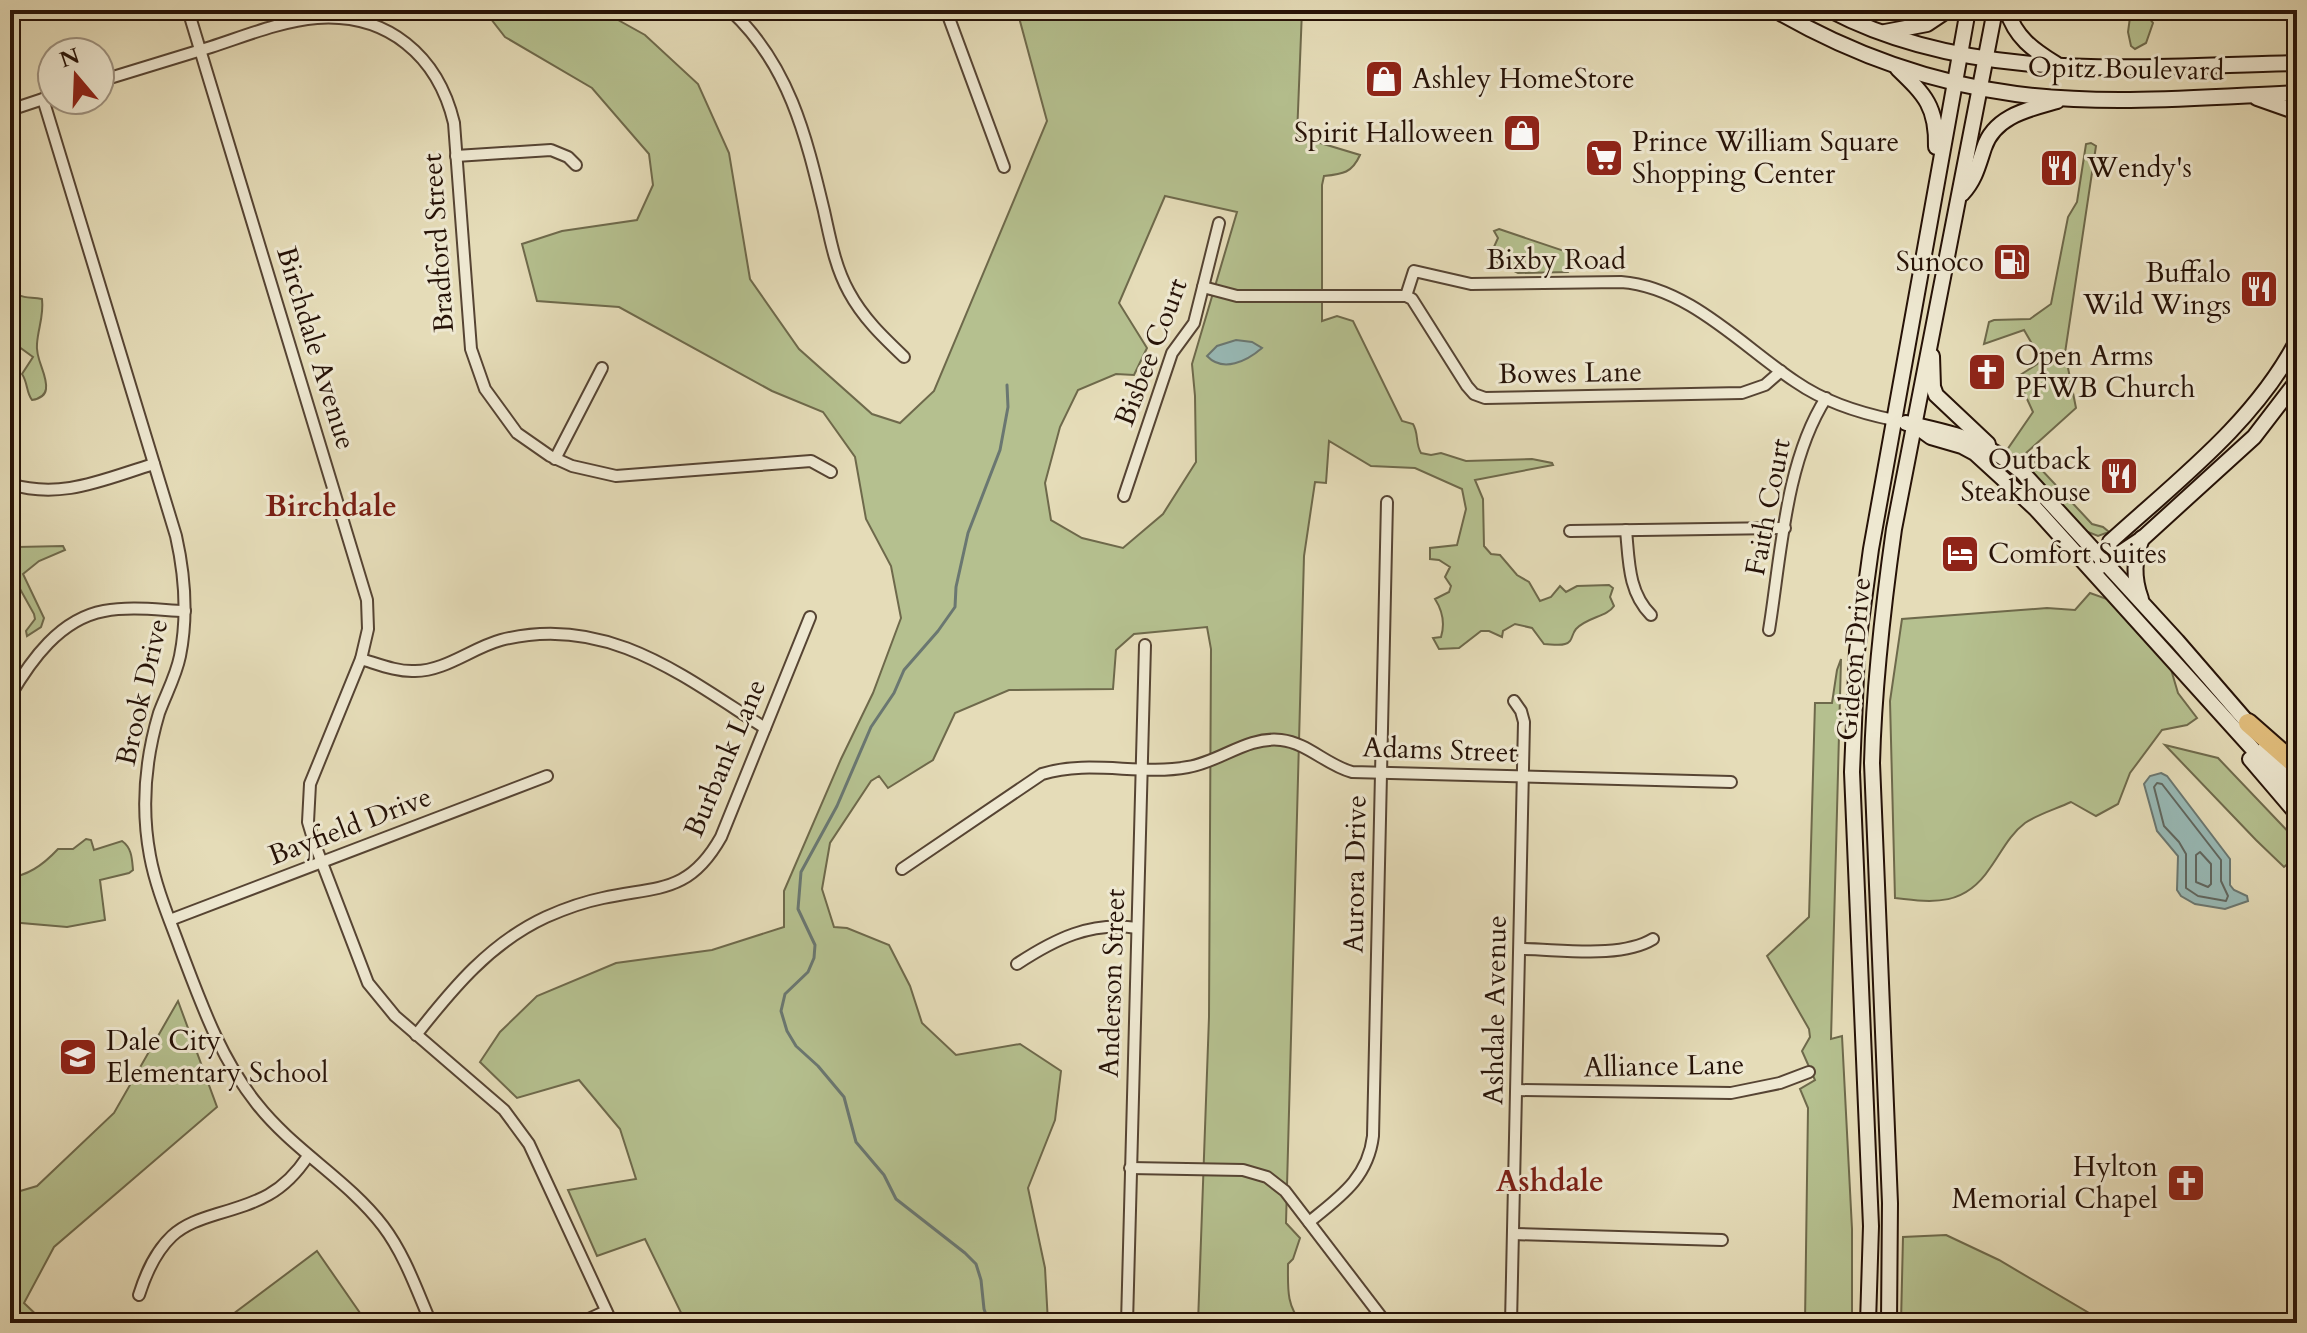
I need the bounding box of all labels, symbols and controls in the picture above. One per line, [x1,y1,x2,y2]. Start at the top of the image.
north arrow [36,36,116,116]
text: N [56,41,84,75]
street label: Opitz Boulevard [2027,48,2225,90]
shop icon: Ashley HomeStore [1363,58,1405,100]
place label: Ashley HomeStore [1412,60,1635,98]
shop icon: Spirit Halloween [1501,112,1543,154]
place label: Spirit Halloween [1294,114,1494,152]
place label: Prince William Square Shopping Center [1632,123,1899,193]
supermarket icon: Prince William Square Shopping Center [1583,137,1625,179]
restaurant icon: Wendy's [2038,147,2080,189]
place label: Wendy's [2086,149,2192,187]
street label: Bradford Street [413,152,463,334]
street label: Bixby Road [1486,241,1626,279]
fuel station icon: Sunoco [1991,241,2033,283]
street label: Birchdale Avenue [267,242,365,454]
place label: Sunoco [1896,243,1984,281]
place label: Buffalo Wild Wings [2082,254,2231,324]
restaurant icon: Buffalo Wild Wings [2238,268,2280,310]
street label: Bisbee Court [1105,273,1197,431]
place label: Open Arms PFWB Church [2015,337,2195,407]
church icon: Open Arms PFWB Church [1966,351,2008,393]
street label: Bowes Lane [1498,353,1642,393]
street label: Faith Court [1736,435,1800,579]
place label: Outback Steakhouse [1960,441,2091,511]
restaurant icon: Outback Steakhouse [2098,455,2140,497]
district label: Birchdale [265,486,397,527]
hotel icon: Comfort Suites [1939,533,1981,575]
place label: Comfort Suites [1988,535,2167,573]
street label: Gideon Drive [1828,576,1880,742]
street label: Brook Drive [107,615,177,769]
street label: Burbank Lane [675,673,775,843]
street label: Adams Street [1362,728,1518,772]
street label: Bayfield Drive [263,778,437,874]
street label: Aurora Drive [1335,795,1375,953]
street label: Anderson Street [1090,888,1134,1078]
street label: Ashdale Avenue [1474,915,1516,1105]
place label: Dale City Elementary School [106,1022,328,1092]
school or university icon: Dale City Elementary School [57,1036,99,1078]
street label: Alliance Lane [1583,1046,1745,1086]
place label: Hylton Memorial Chapel [1952,1148,2158,1218]
district label: Ashdale [1496,1161,1604,1202]
church icon: Hylton Memorial Chapel [2165,1162,2207,1204]

